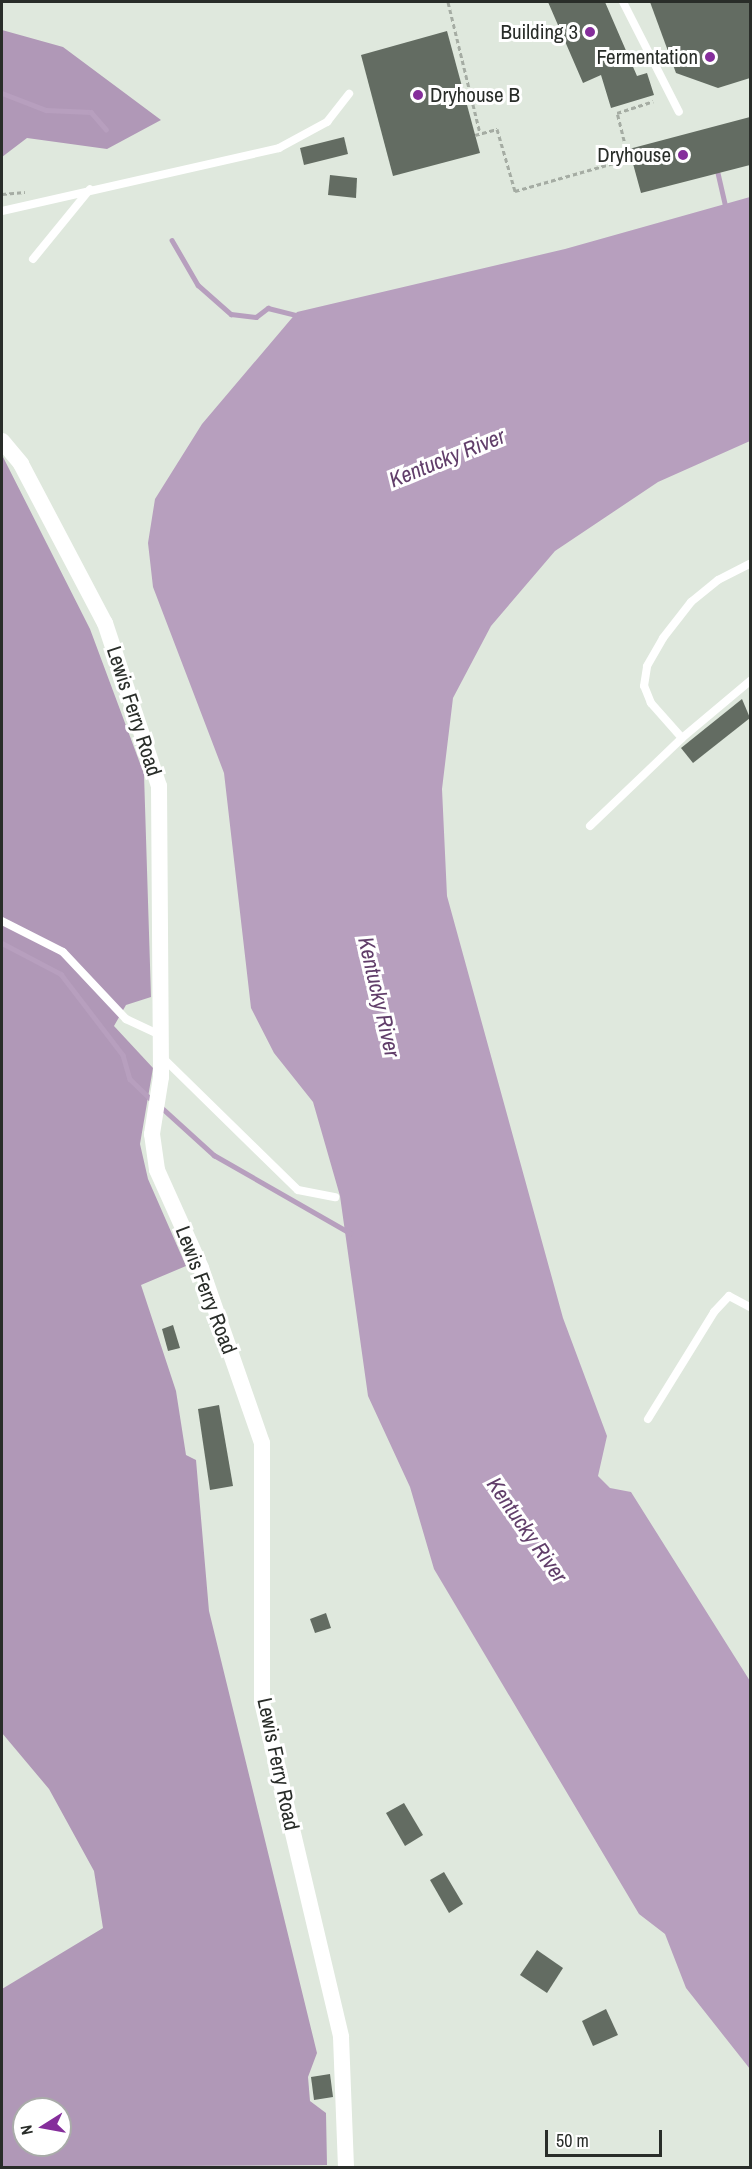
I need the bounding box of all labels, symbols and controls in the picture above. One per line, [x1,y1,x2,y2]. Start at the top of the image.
place label: Building 3 [500,19,578,45]
marker: Building 3 [583,25,597,39]
place label: Fermentation [596,44,698,70]
marker: Fermentation [703,50,717,64]
place label: Dryhouse B [430,82,520,108]
marker: Dryhouse B [411,88,425,102]
place label: Dryhouse [597,142,671,168]
marker: Dryhouse [676,148,690,162]
water label: Kentucky River [385,423,509,493]
street label: Lewis Ferry Road [101,643,167,779]
water label: Kentucky River [352,934,406,1060]
street label: Lewis Ferry Road [170,1222,242,1358]
water label: Kentucky River [481,1472,573,1588]
street label: Lewis Ferry Road [252,1695,304,1833]
north arrow [12,2097,72,2157]
scale bar [548,2118,665,2156]
text: N [15,2123,38,2137]
text: 50 m [556,2128,589,2153]

